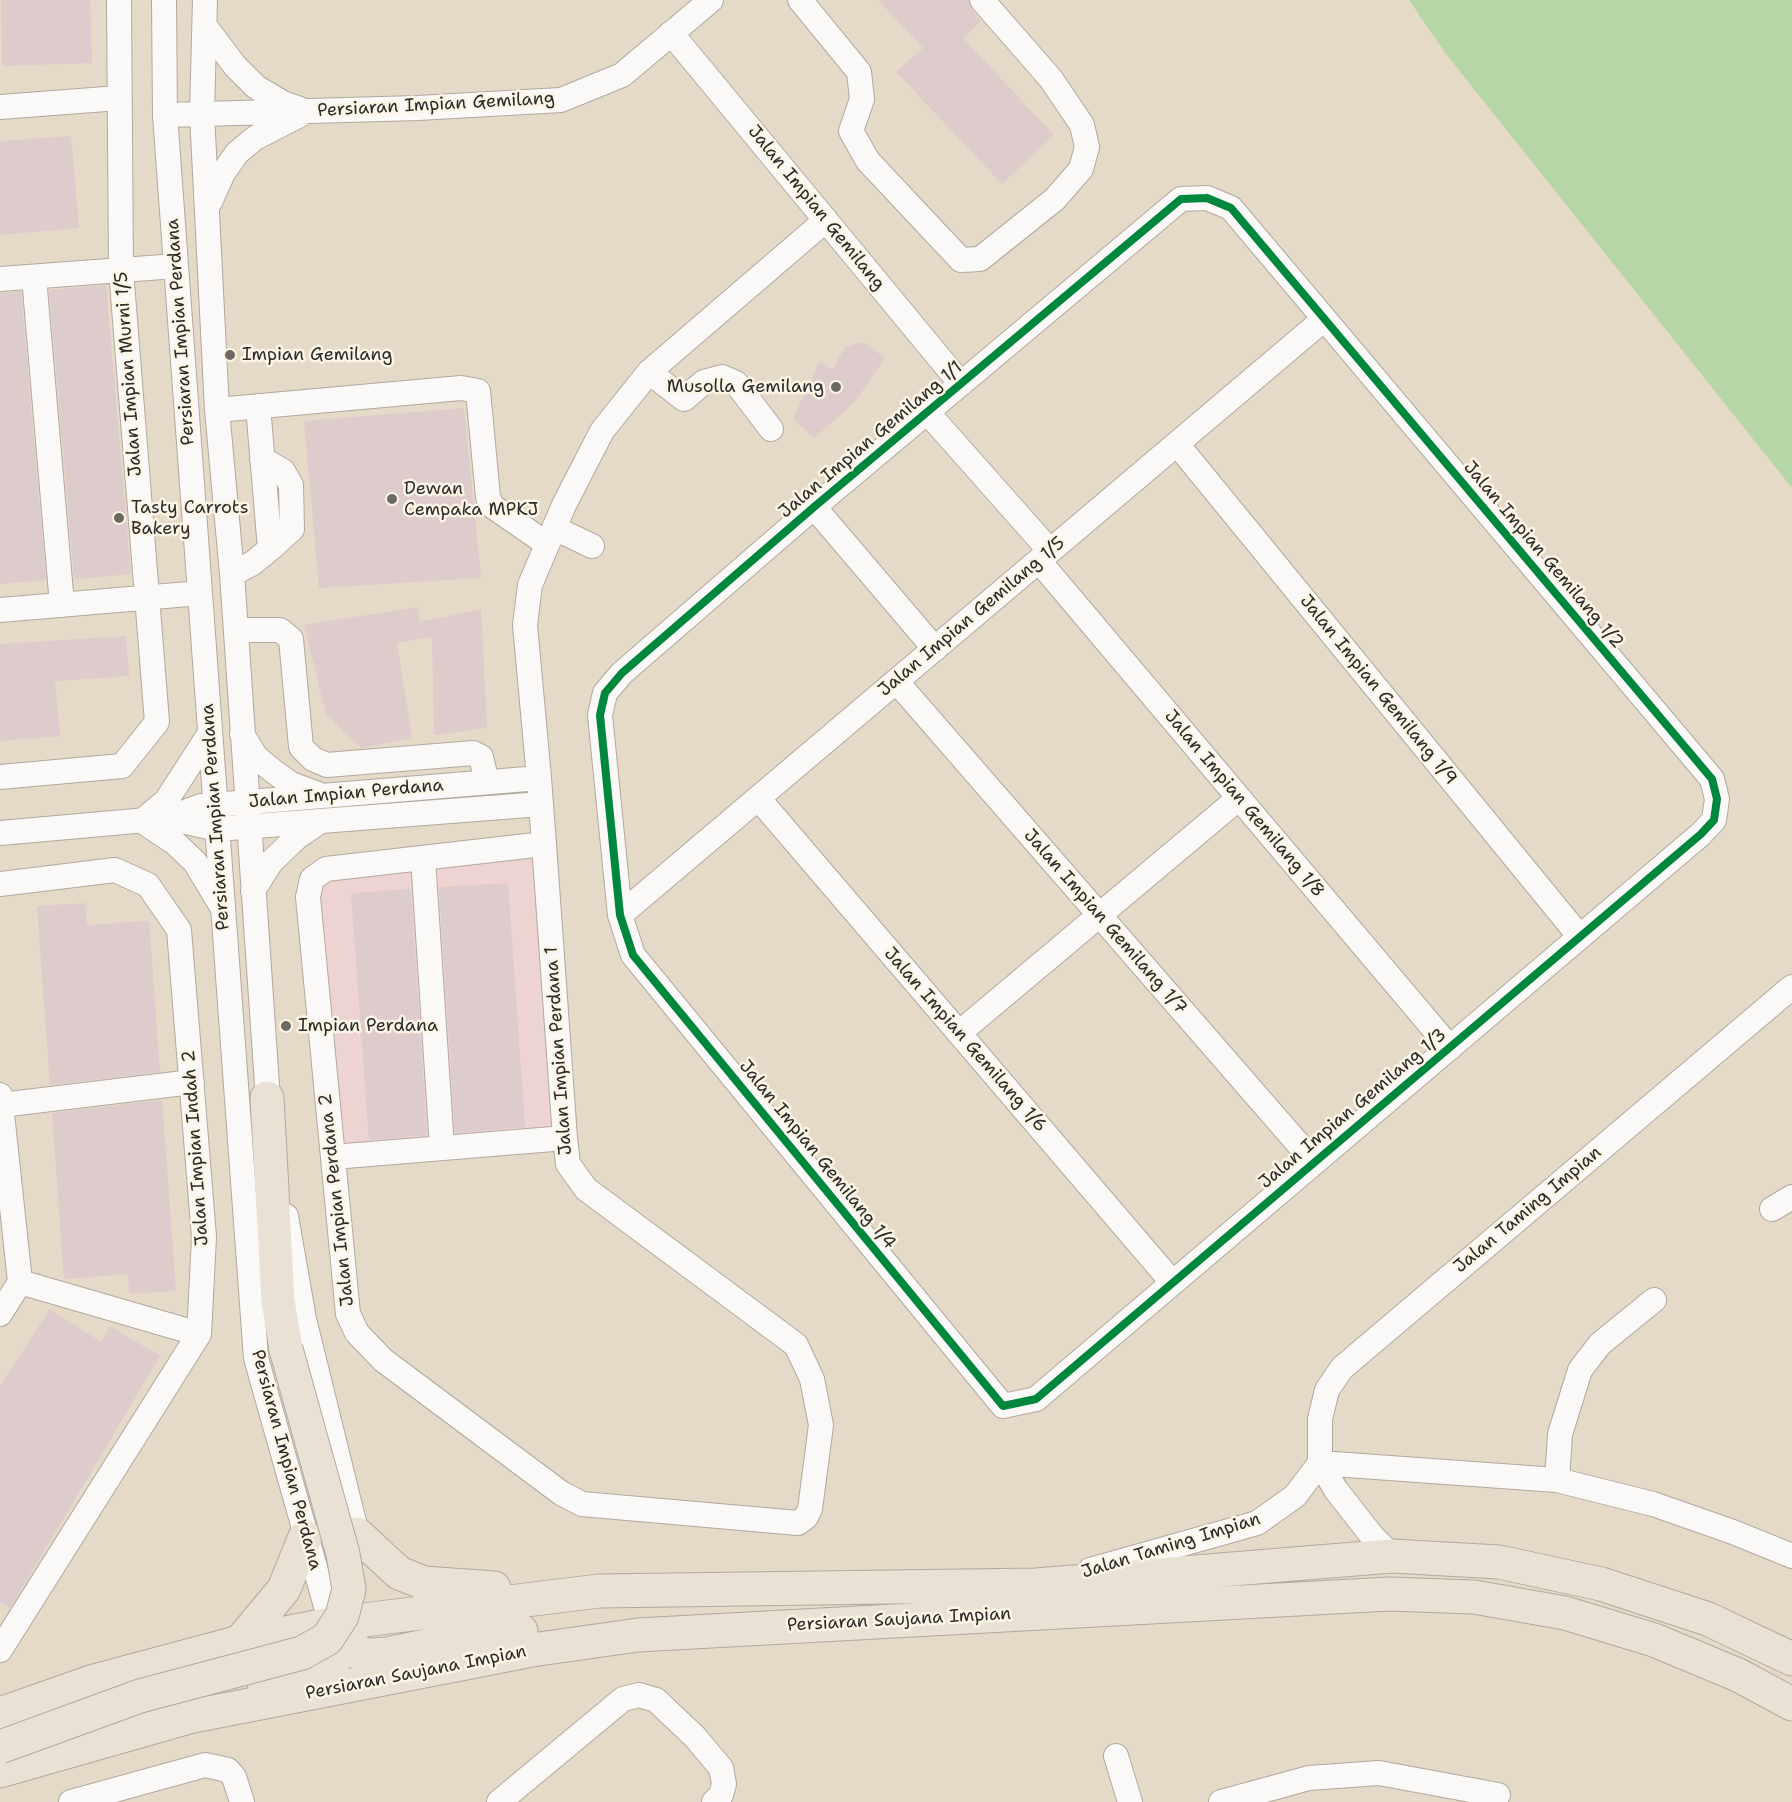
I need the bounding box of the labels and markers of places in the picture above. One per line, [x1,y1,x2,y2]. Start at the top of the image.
place label: Impian Gemilang [242,344,392,366]
marker: Impian Gemilang [223,348,237,362]
place label: Musolla Gemilang [667,376,824,398]
marker: Musolla Gemilang [829,380,843,394]
place label: Dewan Cempaka MPKJ [404,478,538,520]
marker: Dewan Cempaka MPKJ [385,492,399,506]
place label: Tasty Carrots Bakery [131,497,249,540]
marker: Tasty Carrots Bakery [112,511,126,525]
place label: Impian Perdana [298,1015,438,1037]
marker: Impian Perdana [279,1019,293,1033]

